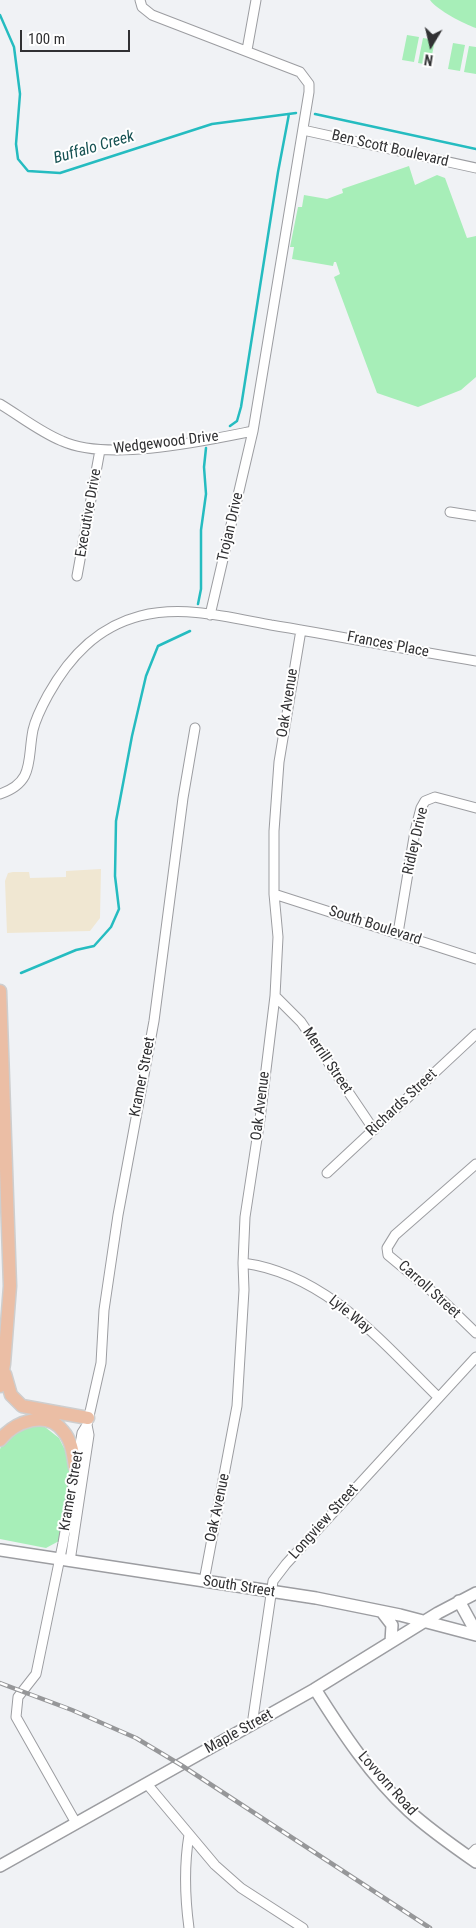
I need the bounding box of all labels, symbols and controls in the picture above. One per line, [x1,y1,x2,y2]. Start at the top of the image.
scale bar [22,20,132,52]
north arrow [406,20,456,70]
text: 100 m [28,30,65,48]
text: N [423,51,434,68]
water label: Buffalo Creek [51,127,137,169]
street label: Ben Scott Boulevard [330,127,450,171]
street label: Wedgewood Drive [112,428,220,458]
street label: Executive Drive [72,467,106,559]
street label: Trojan Drive [214,491,248,563]
street label: Frances Place [346,628,430,662]
street label: Oak Avenue [274,667,302,739]
street label: Ridley Drive [399,805,433,877]
street label: South Boulevard [326,903,424,949]
street label: Merrill Street [298,1024,356,1098]
street label: Kramer Street [126,1035,160,1119]
street label: Richards Street [363,1066,441,1140]
street label: Oak Avenue [248,1070,274,1142]
street label: Carroll Street [394,1257,464,1323]
street label: Lyle Way [325,1292,375,1338]
street label: Kramer Street [56,1449,88,1533]
street label: Oak Avenue [202,1472,234,1544]
street label: Longview Street [286,1481,362,1563]
street label: South Street [202,1572,276,1602]
street label: Maple Street [202,1706,276,1758]
street label: Lovvorn Road [353,1748,421,1820]

